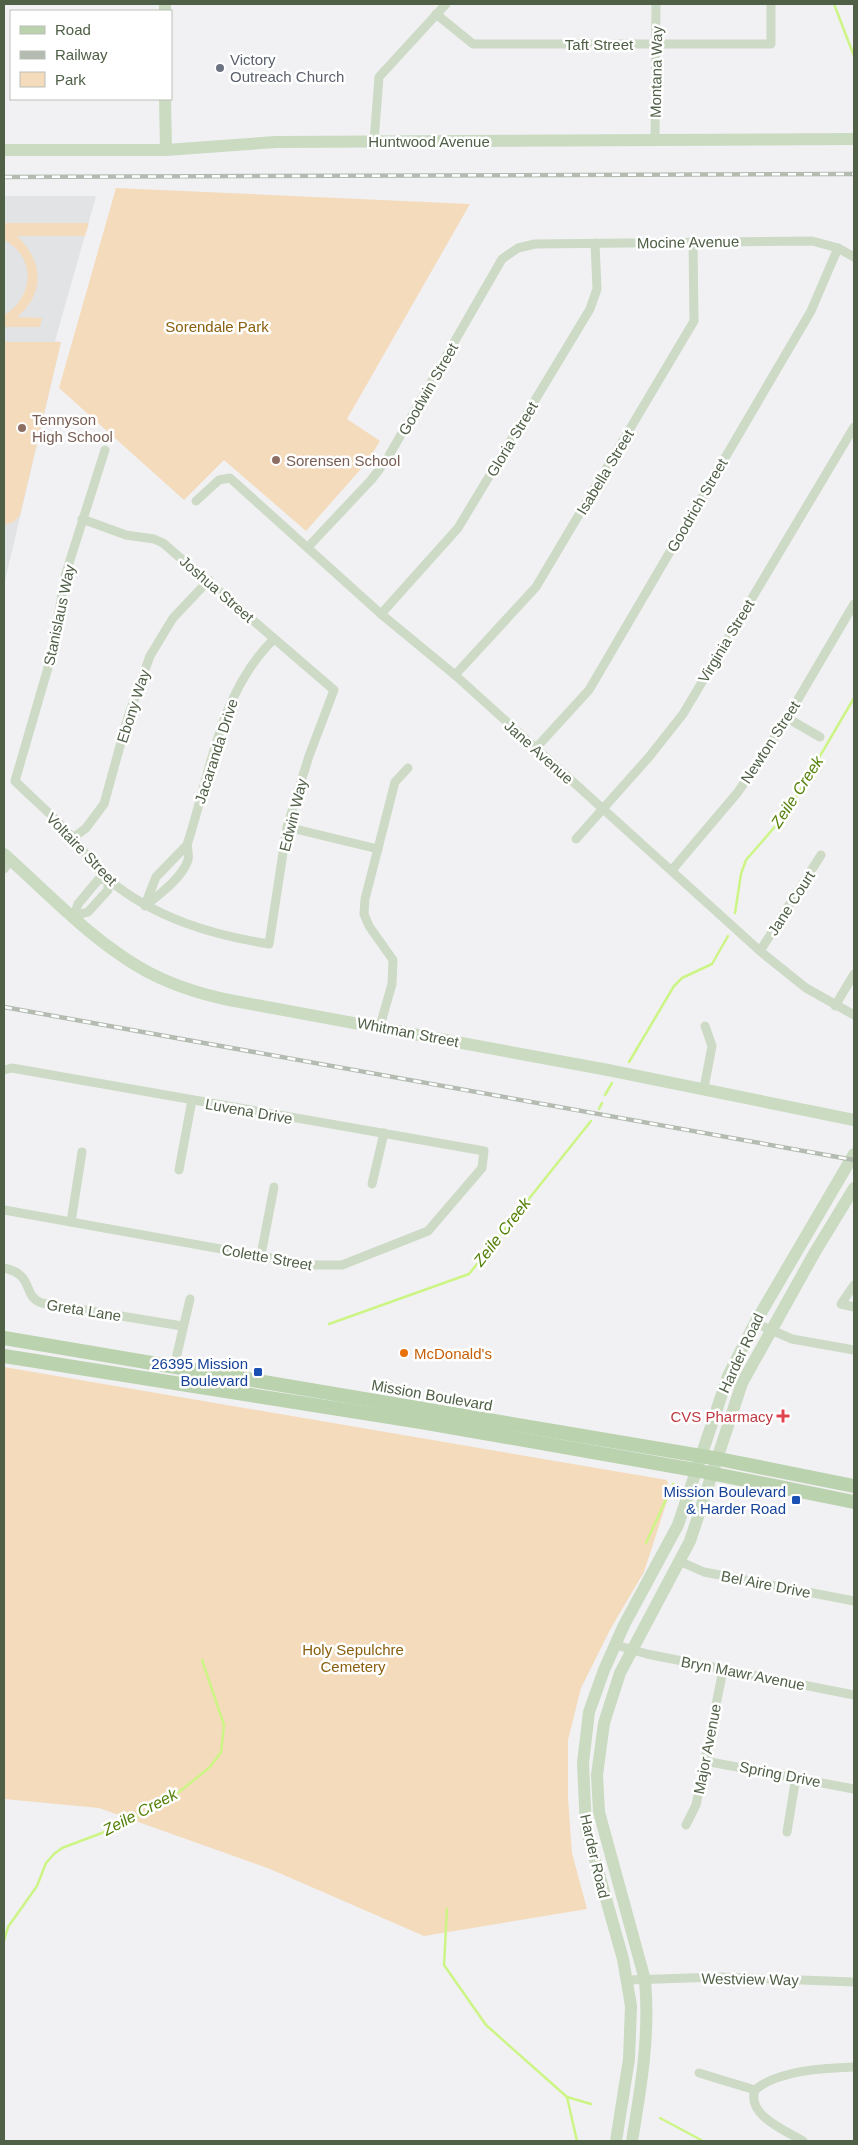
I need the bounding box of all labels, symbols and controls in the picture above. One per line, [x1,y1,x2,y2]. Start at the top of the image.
legend [10,10,172,100]
text: Road [55,21,91,38]
street label: Montana Way [647,25,665,118]
street label: Taft Street [565,36,634,53]
text: Railway [55,46,108,63]
place label: Victory Outreach Church [230,51,344,85]
marker: Victory Outreach Church [214,62,226,74]
text: Park [55,71,86,88]
street label: Huntwood Avenue [368,133,490,150]
street label: Mocine Avenue [637,233,739,251]
park label: Sorendale Park [165,318,269,335]
street label: Goodwin Street [395,339,462,438]
street label: Gloria Street [483,398,541,479]
place label: Tennyson High School [32,411,113,445]
marker: Tennyson High School [16,422,28,434]
street label: Isabella Street [573,426,637,517]
place label: Sorensen School [286,452,400,469]
marker: Sorensen School [270,454,282,466]
street label: Goodrich Street [663,455,731,555]
street label: Joshua Street [176,552,258,626]
street label: Stanislaus Way [40,562,78,667]
street label: Virginia Street [695,596,758,686]
street label: Ebony Way [113,667,153,745]
street label: Jacaranda Drive [191,696,241,806]
street label: Newton Street [737,697,803,786]
street label: Jane Avenue [501,717,577,787]
water label: Zeile Creek [767,752,827,832]
street label: Edwin Way [276,776,310,853]
street label: Voltaire Street [43,809,121,889]
street label: Jane Court [764,867,819,938]
street label: Whitman Street [356,1014,461,1050]
street label: Luvena Drive [204,1095,294,1127]
water label: Zeile Creek [470,1194,534,1270]
street label: Colette Street [220,1241,314,1273]
street label: Greta Lane [46,1296,122,1324]
street label: Harder Road [715,1310,767,1396]
place label: McDonald's [414,1345,492,1362]
marker: McDonald's [398,1347,410,1359]
place label: 26395 Mission Boulevard [151,1355,248,1389]
marker: 26395 Mission Boulevard [252,1366,264,1378]
street label: Mission Boulevard [370,1376,494,1414]
place label: CVS Pharmacy [670,1408,773,1425]
marker: CVS Pharmacy [777,1410,789,1422]
place label: Mission Boulevard & Harder Road [663,1483,786,1517]
marker: Mission Boulevard & Harder Road [790,1494,802,1506]
street label: Bel Aire Drive [720,1567,812,1601]
park label: Holy Sepulchre Cemetery [302,1641,404,1675]
street label: Bryn Mawr Avenue [680,1653,806,1693]
street label: Major Avenue [690,1702,724,1796]
street label: Spring Drive [738,1758,822,1790]
water label: Zeile Creek [99,1785,181,1839]
street label: Harder Road [577,1812,613,1900]
street label: Westview Way [701,1970,799,1988]

